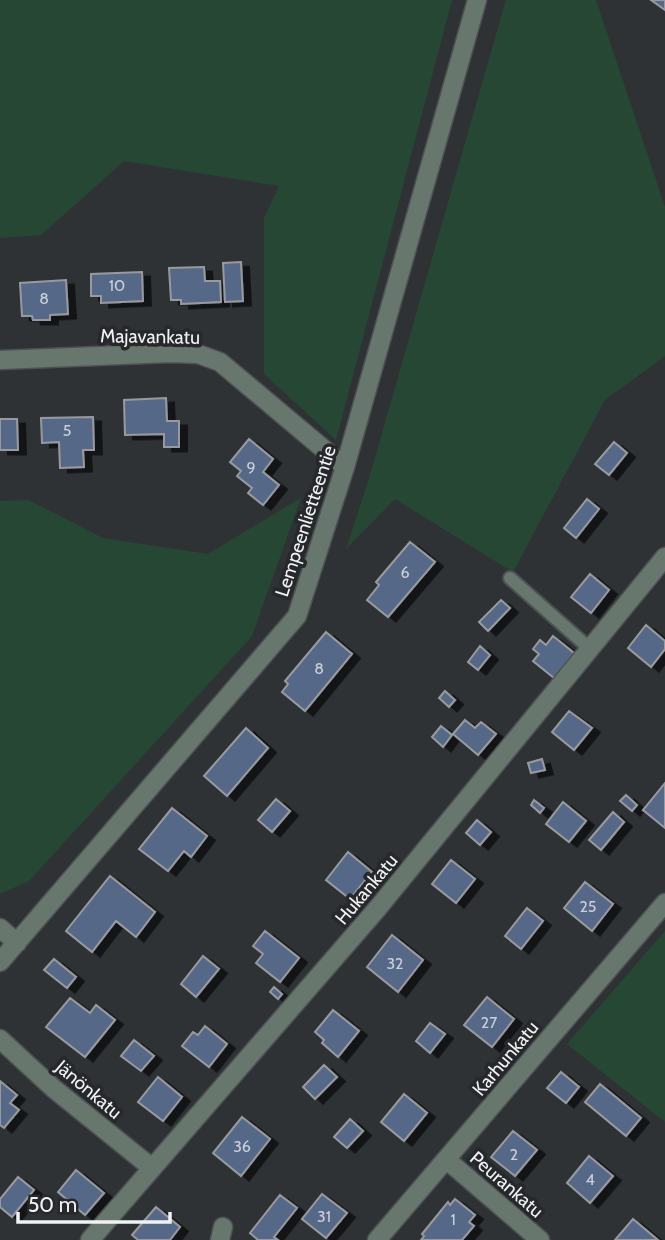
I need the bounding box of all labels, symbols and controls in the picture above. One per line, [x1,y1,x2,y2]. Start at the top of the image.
house number: 10 [109,276,125,295]
house number: 8 [39,289,49,308]
street label: Majavankatu [100,324,200,349]
house number: 5 [63,421,71,440]
street label: Lempeenlietteentie [270,442,341,600]
house number: 9 [246,458,256,477]
house number: 6 [400,563,410,582]
house number: 8 [314,659,324,678]
street label: Hukankatu [330,849,403,929]
house number: 25 [579,897,597,916]
house number: 32 [386,954,404,973]
house number: 27 [481,1013,497,1032]
street label: Karhunkatu [467,1016,543,1100]
street label: Jänönkatu [50,1054,126,1124]
house number: 36 [233,1137,251,1156]
house number: 2 [510,1145,518,1164]
street label: Peurankatu [465,1146,548,1222]
house number: 4 [585,1170,595,1189]
scale bar [18,1180,170,1224]
text: 50 m [28,1192,77,1217]
house number: 31 [317,1207,331,1226]
house number: 1 [450,1210,456,1229]

